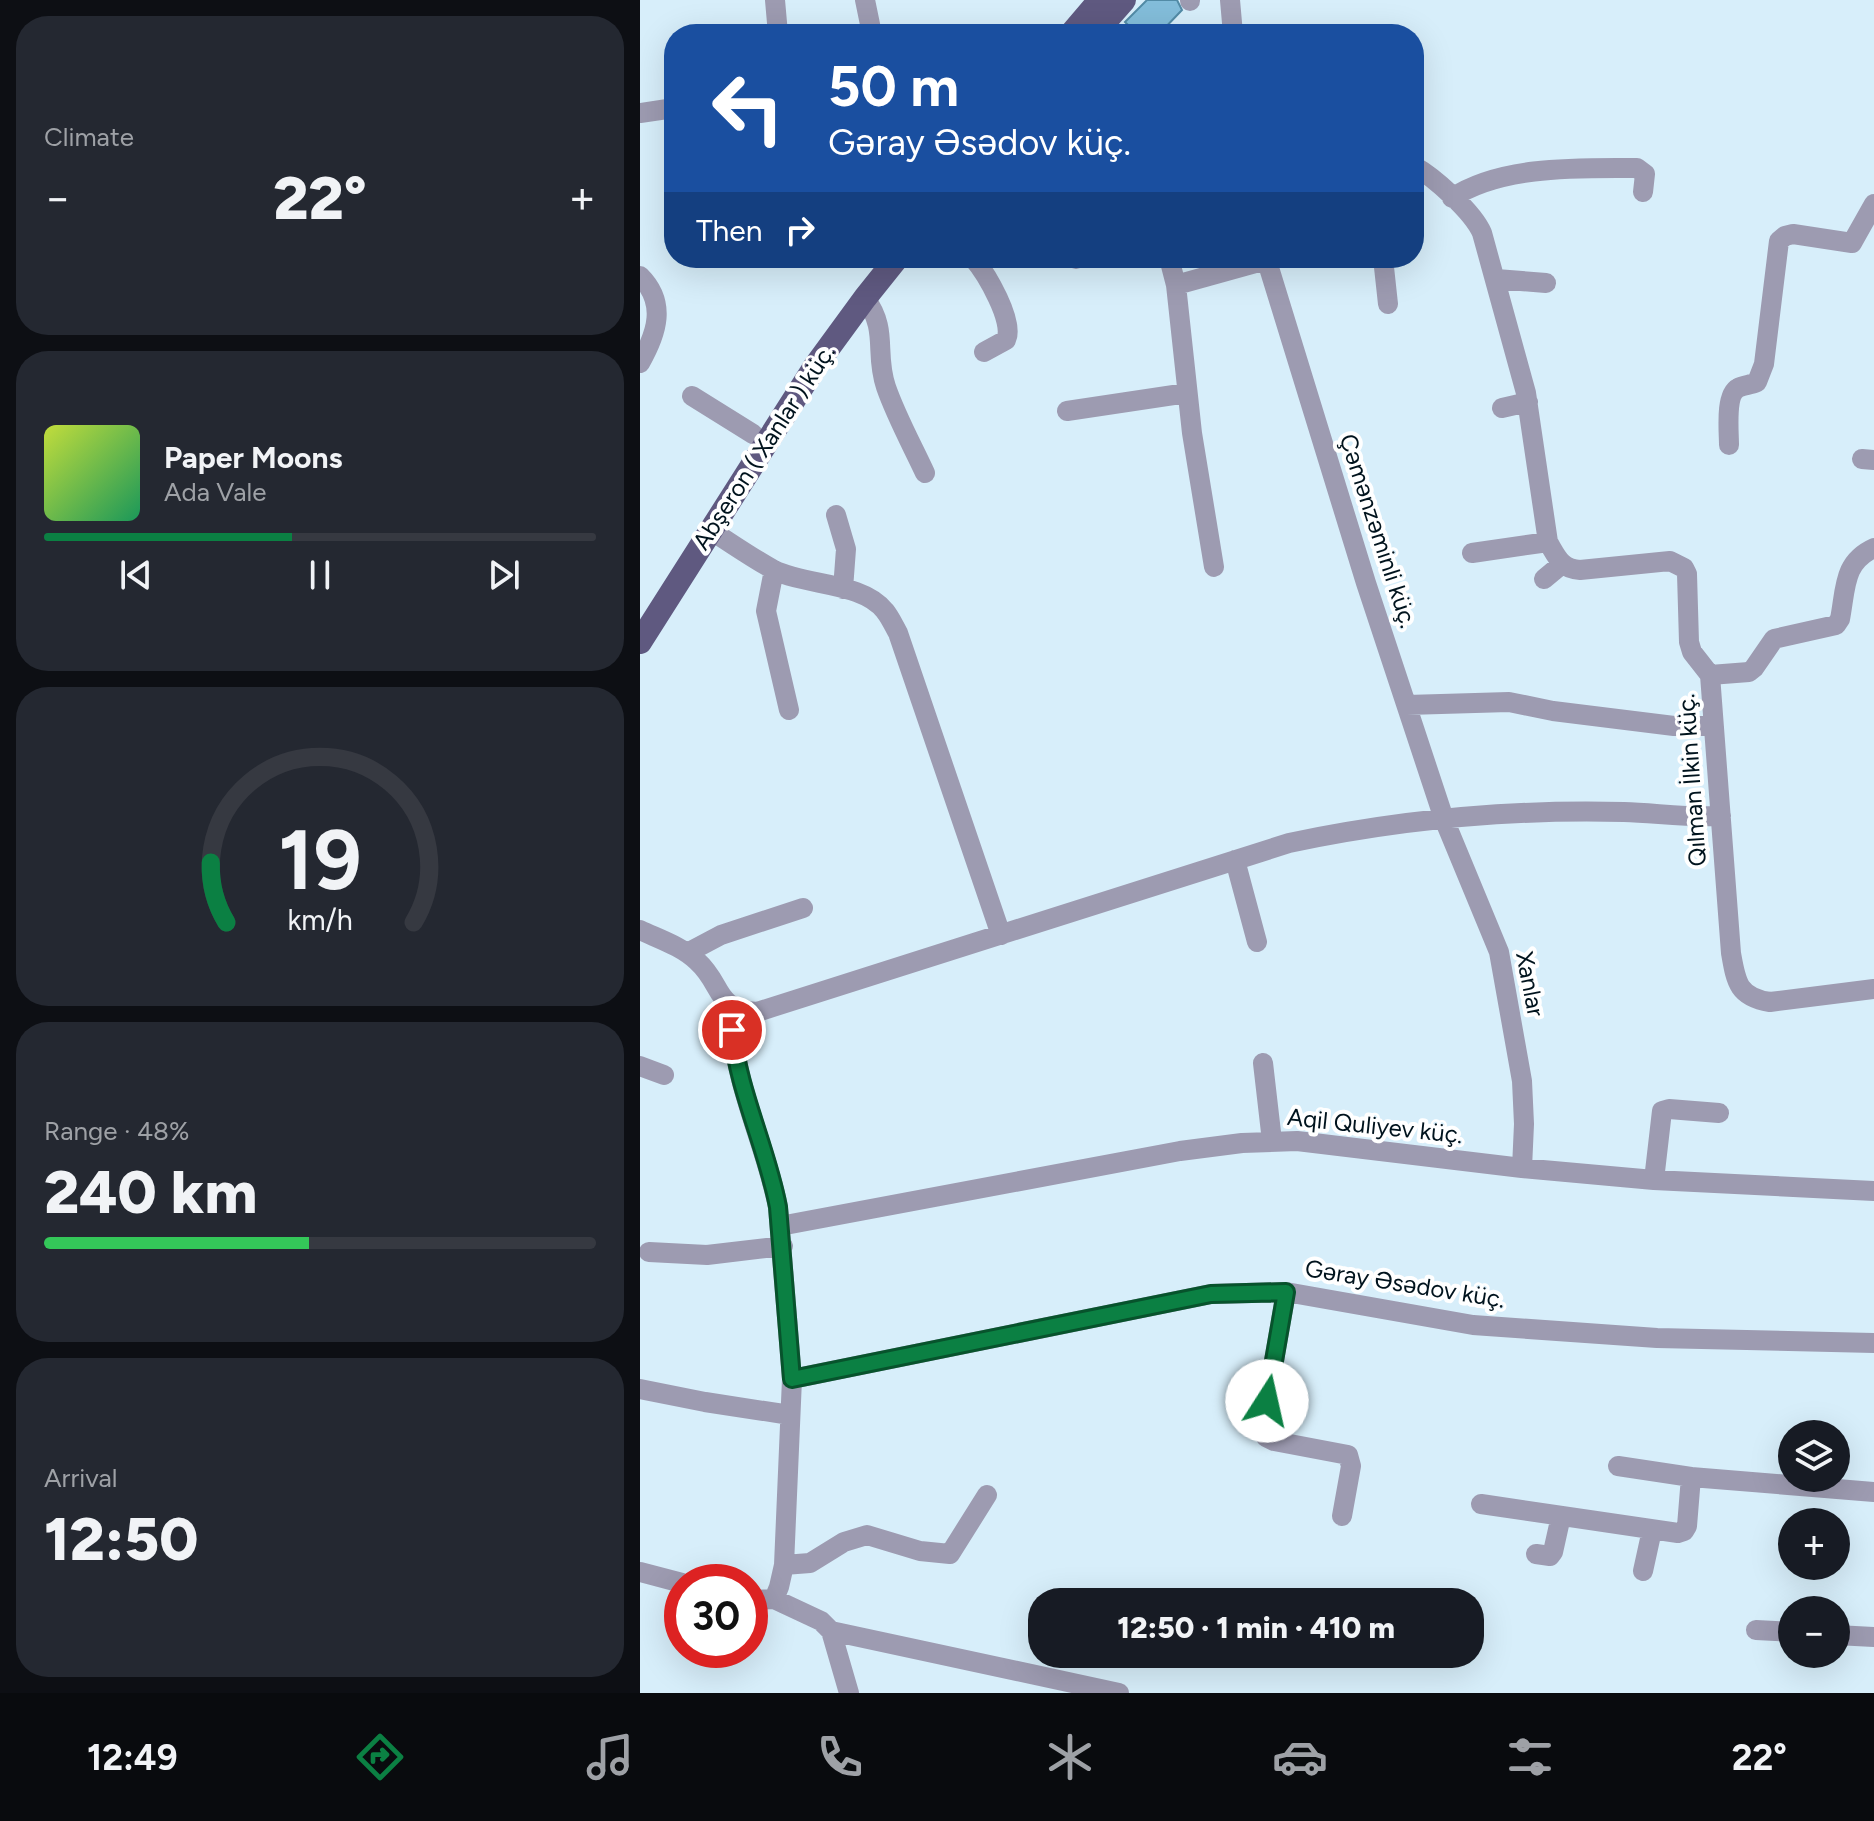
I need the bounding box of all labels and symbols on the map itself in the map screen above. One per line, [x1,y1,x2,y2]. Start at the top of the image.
street label: Abşeron ( Xanlar ) küç. [686,339,841,555]
street label: Çəmənzəminli küç. [1333,430,1423,631]
street label: Qılman İlkin küç. [1671,693,1712,867]
street label: Xanlar [1510,949,1551,1019]
pin [698,996,766,1064]
street label: Aqil Quliyev küç. [1286,1102,1464,1149]
street label: Gəray Əsədov küç. [1303,1253,1507,1314]
position arrow [1225,1359,1309,1443]
speed limit sign: 30 [664,1564,768,1668]

